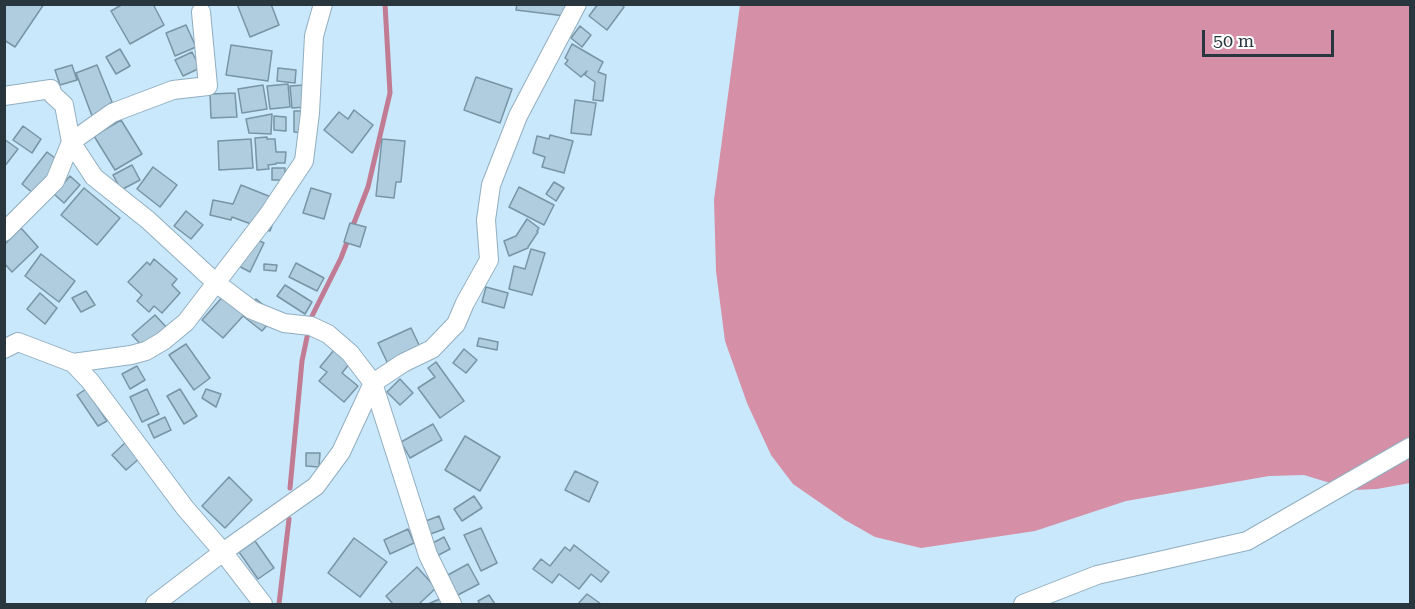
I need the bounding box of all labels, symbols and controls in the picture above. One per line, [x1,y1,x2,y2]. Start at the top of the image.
scale bar [1205,18,1337,56]
text: 50 m [1213,30,1254,51]

